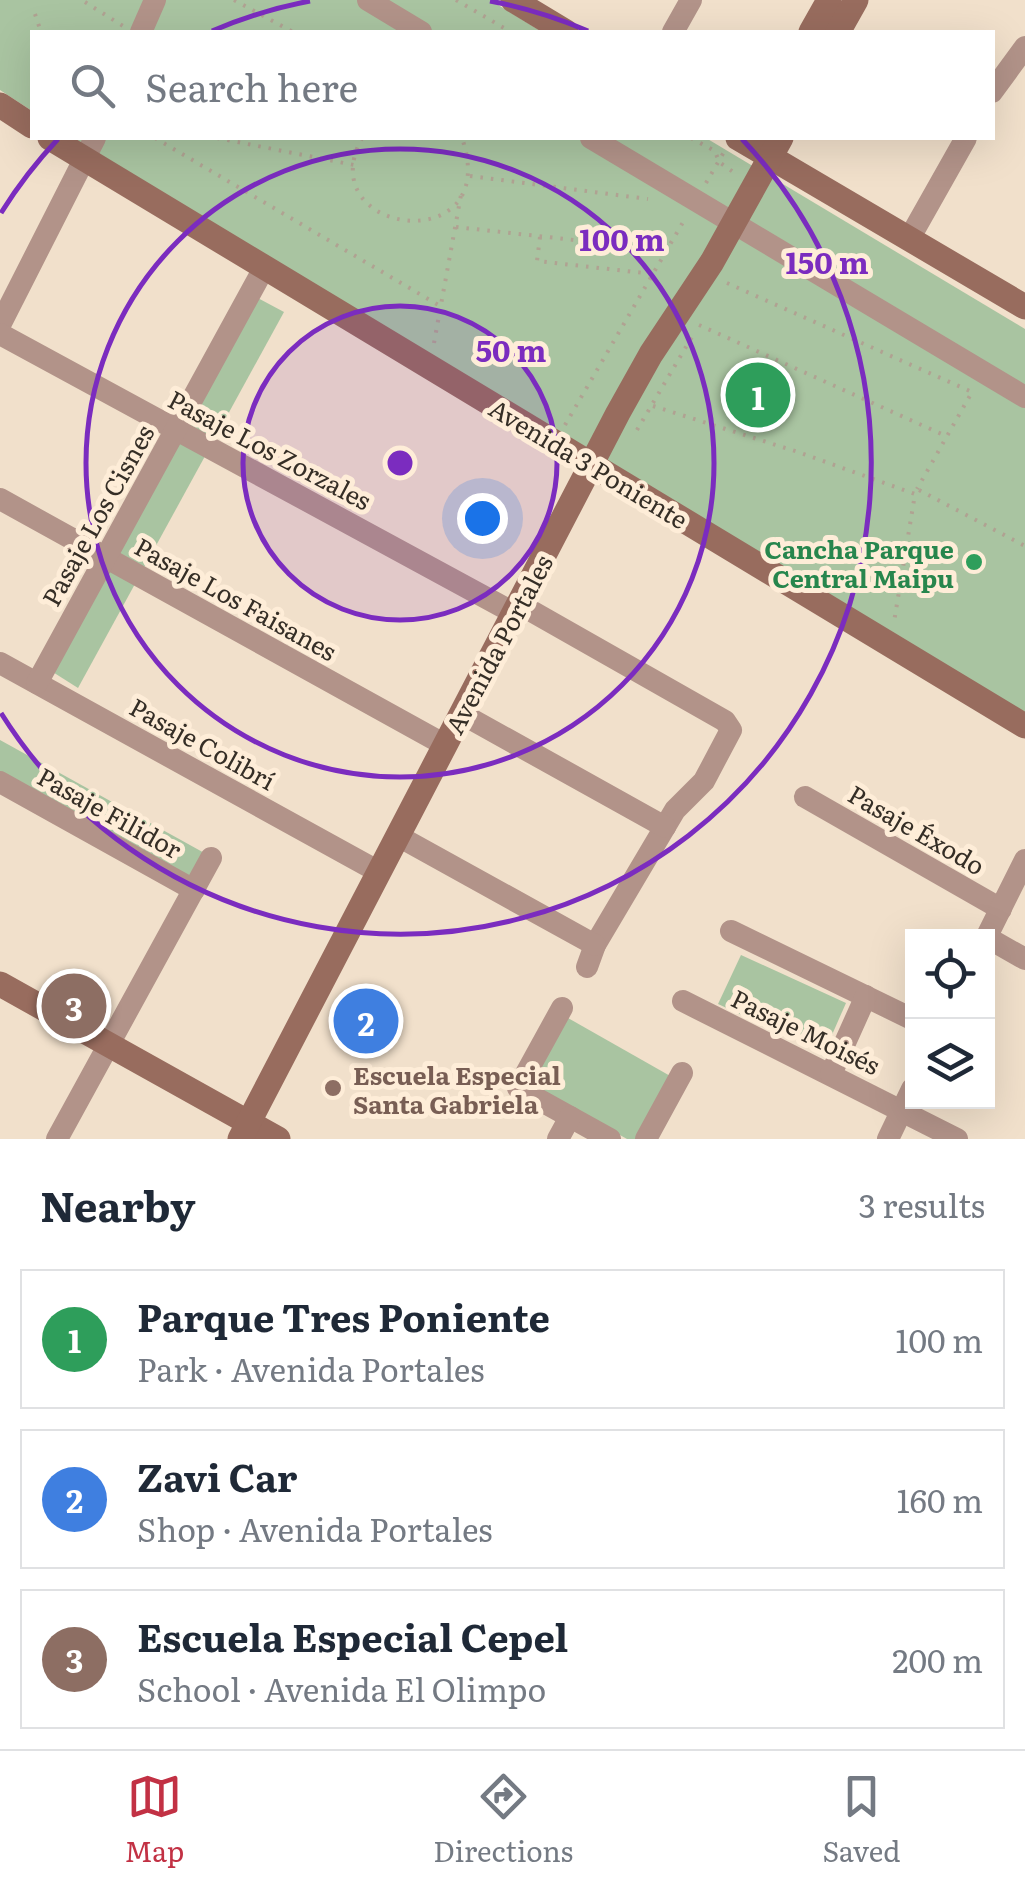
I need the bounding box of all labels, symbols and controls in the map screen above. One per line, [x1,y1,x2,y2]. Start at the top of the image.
search box [30,30,995,140]
text: Search here [145,57,358,114]
icon: search [65,58,120,113]
text: 100 m [579,216,665,260]
text: 150 m [785,239,869,283]
text: 50 m [476,327,546,371]
pin: 1 [726,358,790,432]
street label: Pasaje Los Zorzales [162,380,378,518]
street label: Avenida 3 Poniente [483,389,695,537]
street label: Pasaje Los Cisnes [32,418,162,612]
centre of rings [382,445,418,481]
your location [457,493,508,544]
street label: Pasaje Los Faisanes [128,527,344,669]
place label: Cancha Parque Central Maipu [764,530,954,596]
street label: Avenida Portales [435,548,561,740]
marker: Cancha Parque Central Maipu [963,551,985,573]
street label: Pasaje Colibrí [123,688,283,798]
street label: Pasaje Filidor [31,757,189,867]
street label: Pasaje Éxodo [842,775,992,883]
map controls [905,929,995,1109]
button: locate [905,929,995,1019]
pin: 3 [42,968,106,1044]
street label: Pasaje Moisés [725,979,887,1083]
pin: 2 [334,984,398,1058]
button: layers [905,1019,995,1109]
place label: Escuela Especial Santa Gabriela [353,1056,561,1122]
marker: Escuela Especial Santa Gabriela [322,1077,344,1099]
text: Nearby [40,1173,196,1235]
text: 3 results [859,1180,985,1228]
text: Parque Tres Poniente [137,1287,550,1344]
text: 1 [68,1315,81,1363]
text: 100 m [896,1315,983,1363]
text: Park · Avenida Portales [137,1344,484,1392]
text: Zavi Car [137,1447,297,1504]
text: 2 [66,1475,83,1523]
text: 160 m [897,1475,983,1523]
text: Shop · Avenida Portales [137,1504,493,1552]
text: Escuela Especial Cepel [137,1607,568,1664]
text: 3 [66,1635,83,1683]
text: 200 m [892,1635,983,1683]
text: School · Avenida El Olimpo [137,1664,546,1712]
tab: Map [125,1769,184,1871]
tab: Directions [433,1769,573,1871]
tab: Saved [822,1769,900,1871]

